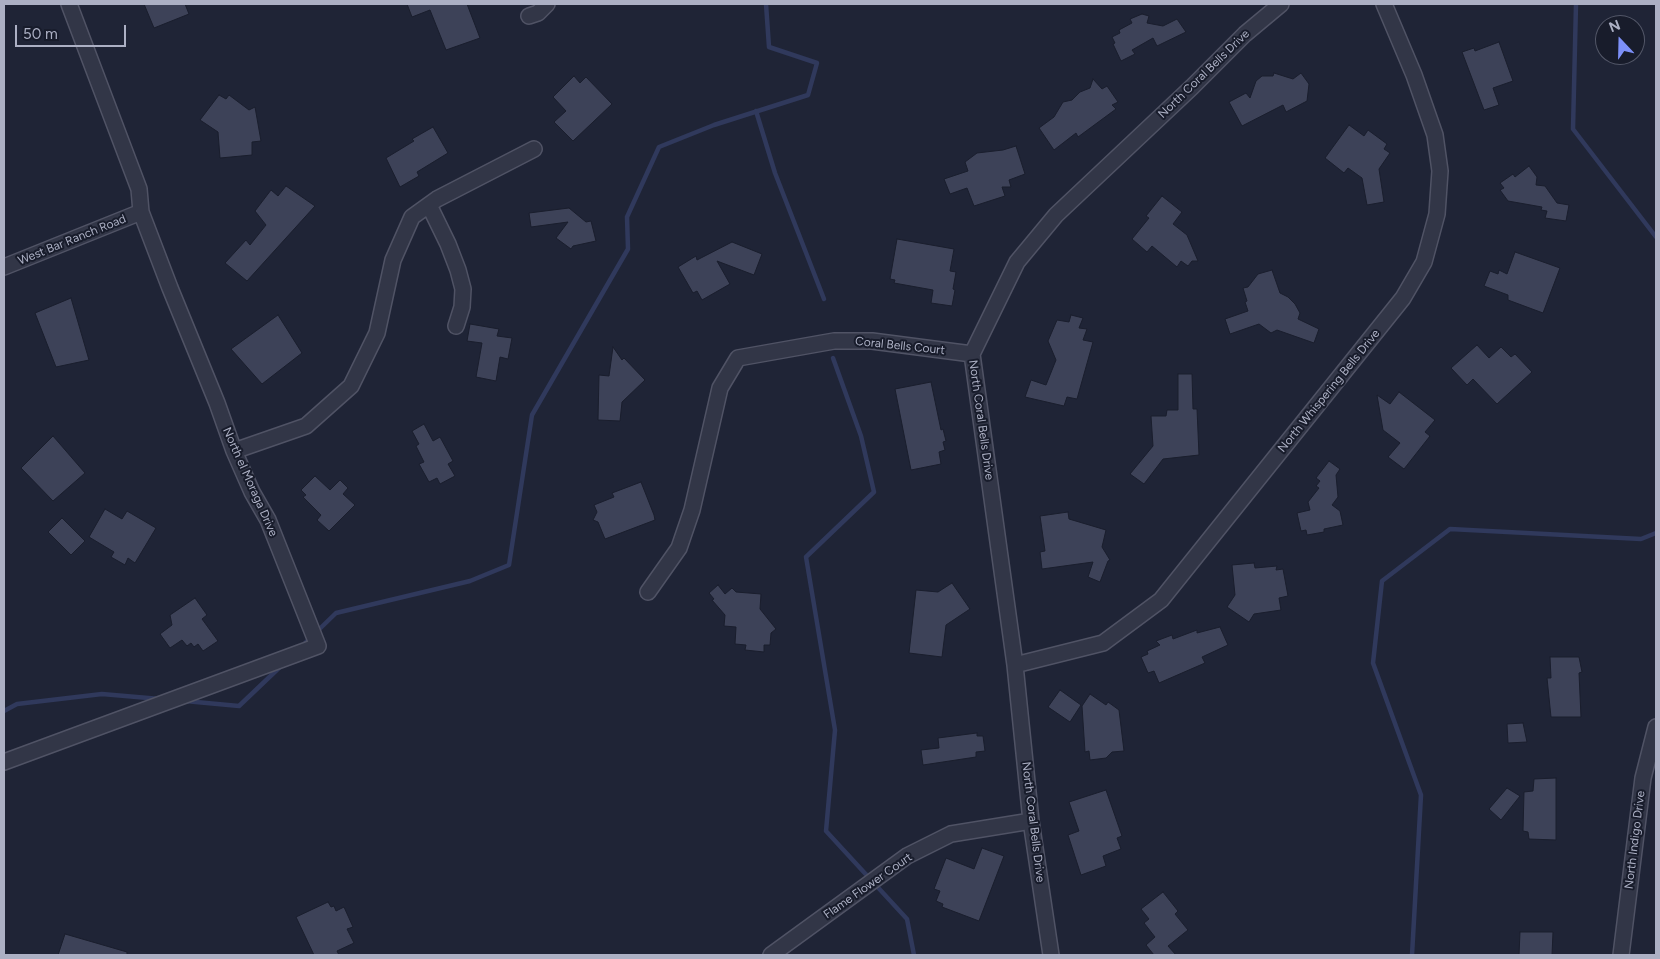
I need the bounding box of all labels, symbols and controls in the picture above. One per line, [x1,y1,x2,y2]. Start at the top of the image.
scale bar [18,15,129,47]
north arrow [1595,15,1645,65]
text: N [1607,17,1623,36]
text: 50 m [23,25,58,43]
street label: North Coral Bells Drive [1155,27,1253,121]
street label: West Bar Ranch Road [16,212,128,268]
street label: North Whispering Bells Drive [1275,327,1383,455]
street label: Coral Bells Court [854,334,946,358]
street label: North Coral Bells Drive [965,359,997,481]
street label: North el Moraga Drive [219,425,281,539]
street label: North Coral Bells Drive [1018,761,1048,883]
street label: North Indigo Drive [1622,790,1648,890]
street label: Flame Flower Court [821,850,915,922]

